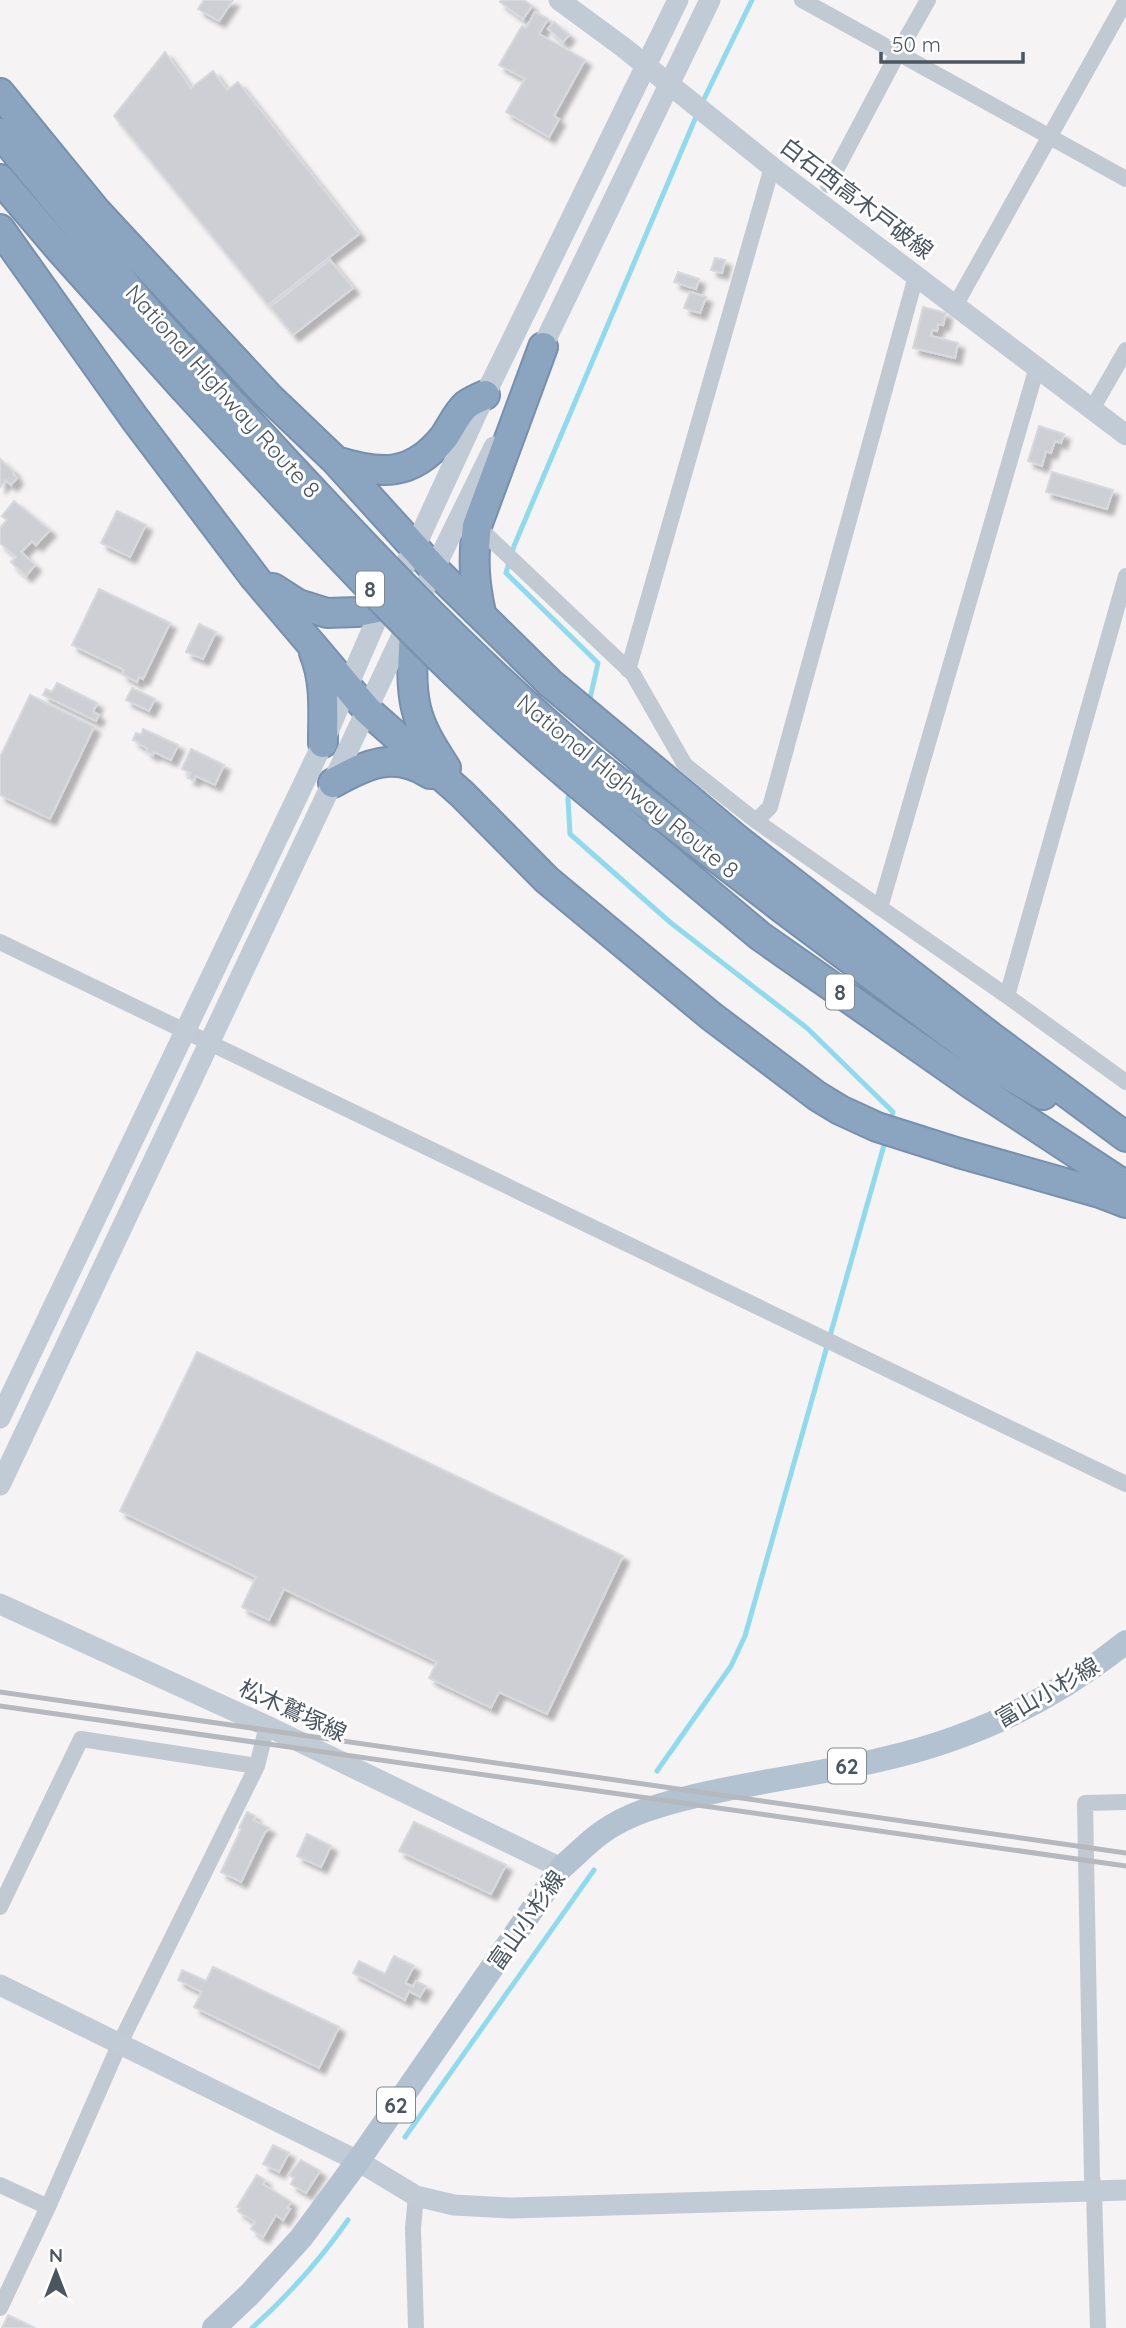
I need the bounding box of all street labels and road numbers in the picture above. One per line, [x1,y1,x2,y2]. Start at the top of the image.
street label: 白石西高木戸破線 [775,131,939,265]
street label: National Highway Route 8 [119,278,327,504]
road number: 8 [356,572,384,606]
street label: National Highway Route 8 [511,687,745,885]
road number: 8 [826,974,854,1010]
street label: 富山小杉線 [990,1651,1104,1733]
street label: 松木鷲塚線 [235,1673,351,1747]
road number: 62 [828,1748,866,1784]
street label: 富山小杉線 [481,1865,571,1975]
road number: 62 [377,2088,415,2122]

